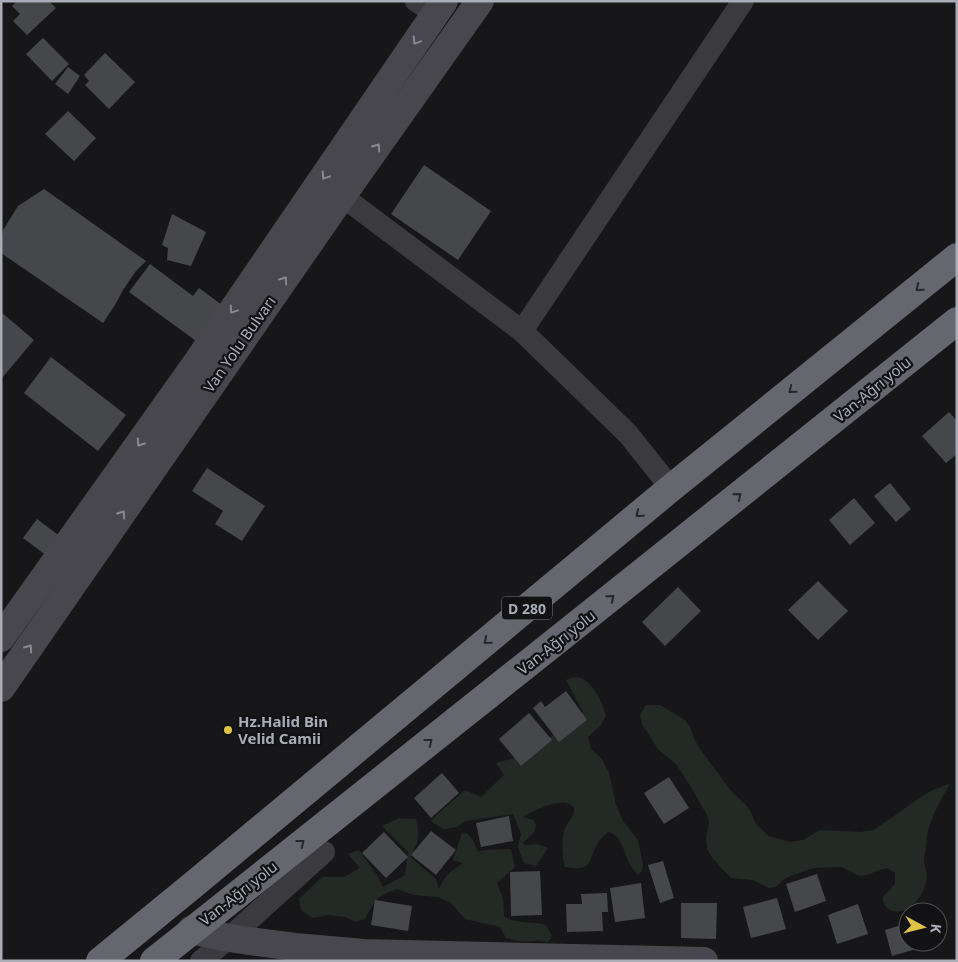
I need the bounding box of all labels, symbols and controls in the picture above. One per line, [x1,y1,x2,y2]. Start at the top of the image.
one-way arrow [413,36,422,45]
one-way arrow [371,143,380,153]
one-way arrow [322,170,331,179]
one-way arrow [278,276,287,286]
one-way arrow [916,282,925,290]
street label: Van Yolu Bulvarı [198,292,280,396]
one-way arrow [230,304,239,313]
street label: Van-Ağrı yolu [829,352,915,426]
one-way arrow [789,384,798,393]
one-way arrow [137,437,146,447]
one-way arrow [732,493,741,502]
one-way arrow [636,509,645,518]
one-way arrow [115,510,125,519]
one-way arrow [605,595,614,603]
road number: D 280 [502,596,552,620]
street label: Van-Ağrı yolu [513,605,599,679]
one-way arrow [484,635,493,644]
one-way arrow [23,644,32,654]
place label: Hz.Halid Bin Velid Camii [238,711,328,748]
marker: Hz.Halid Bin Velid Camii [222,724,234,736]
one-way arrow [423,739,432,748]
one-way arrow [295,840,305,849]
street label: Van-Ağrı yolu [195,856,281,930]
north arrow [898,902,948,952]
text: K [926,923,946,935]

